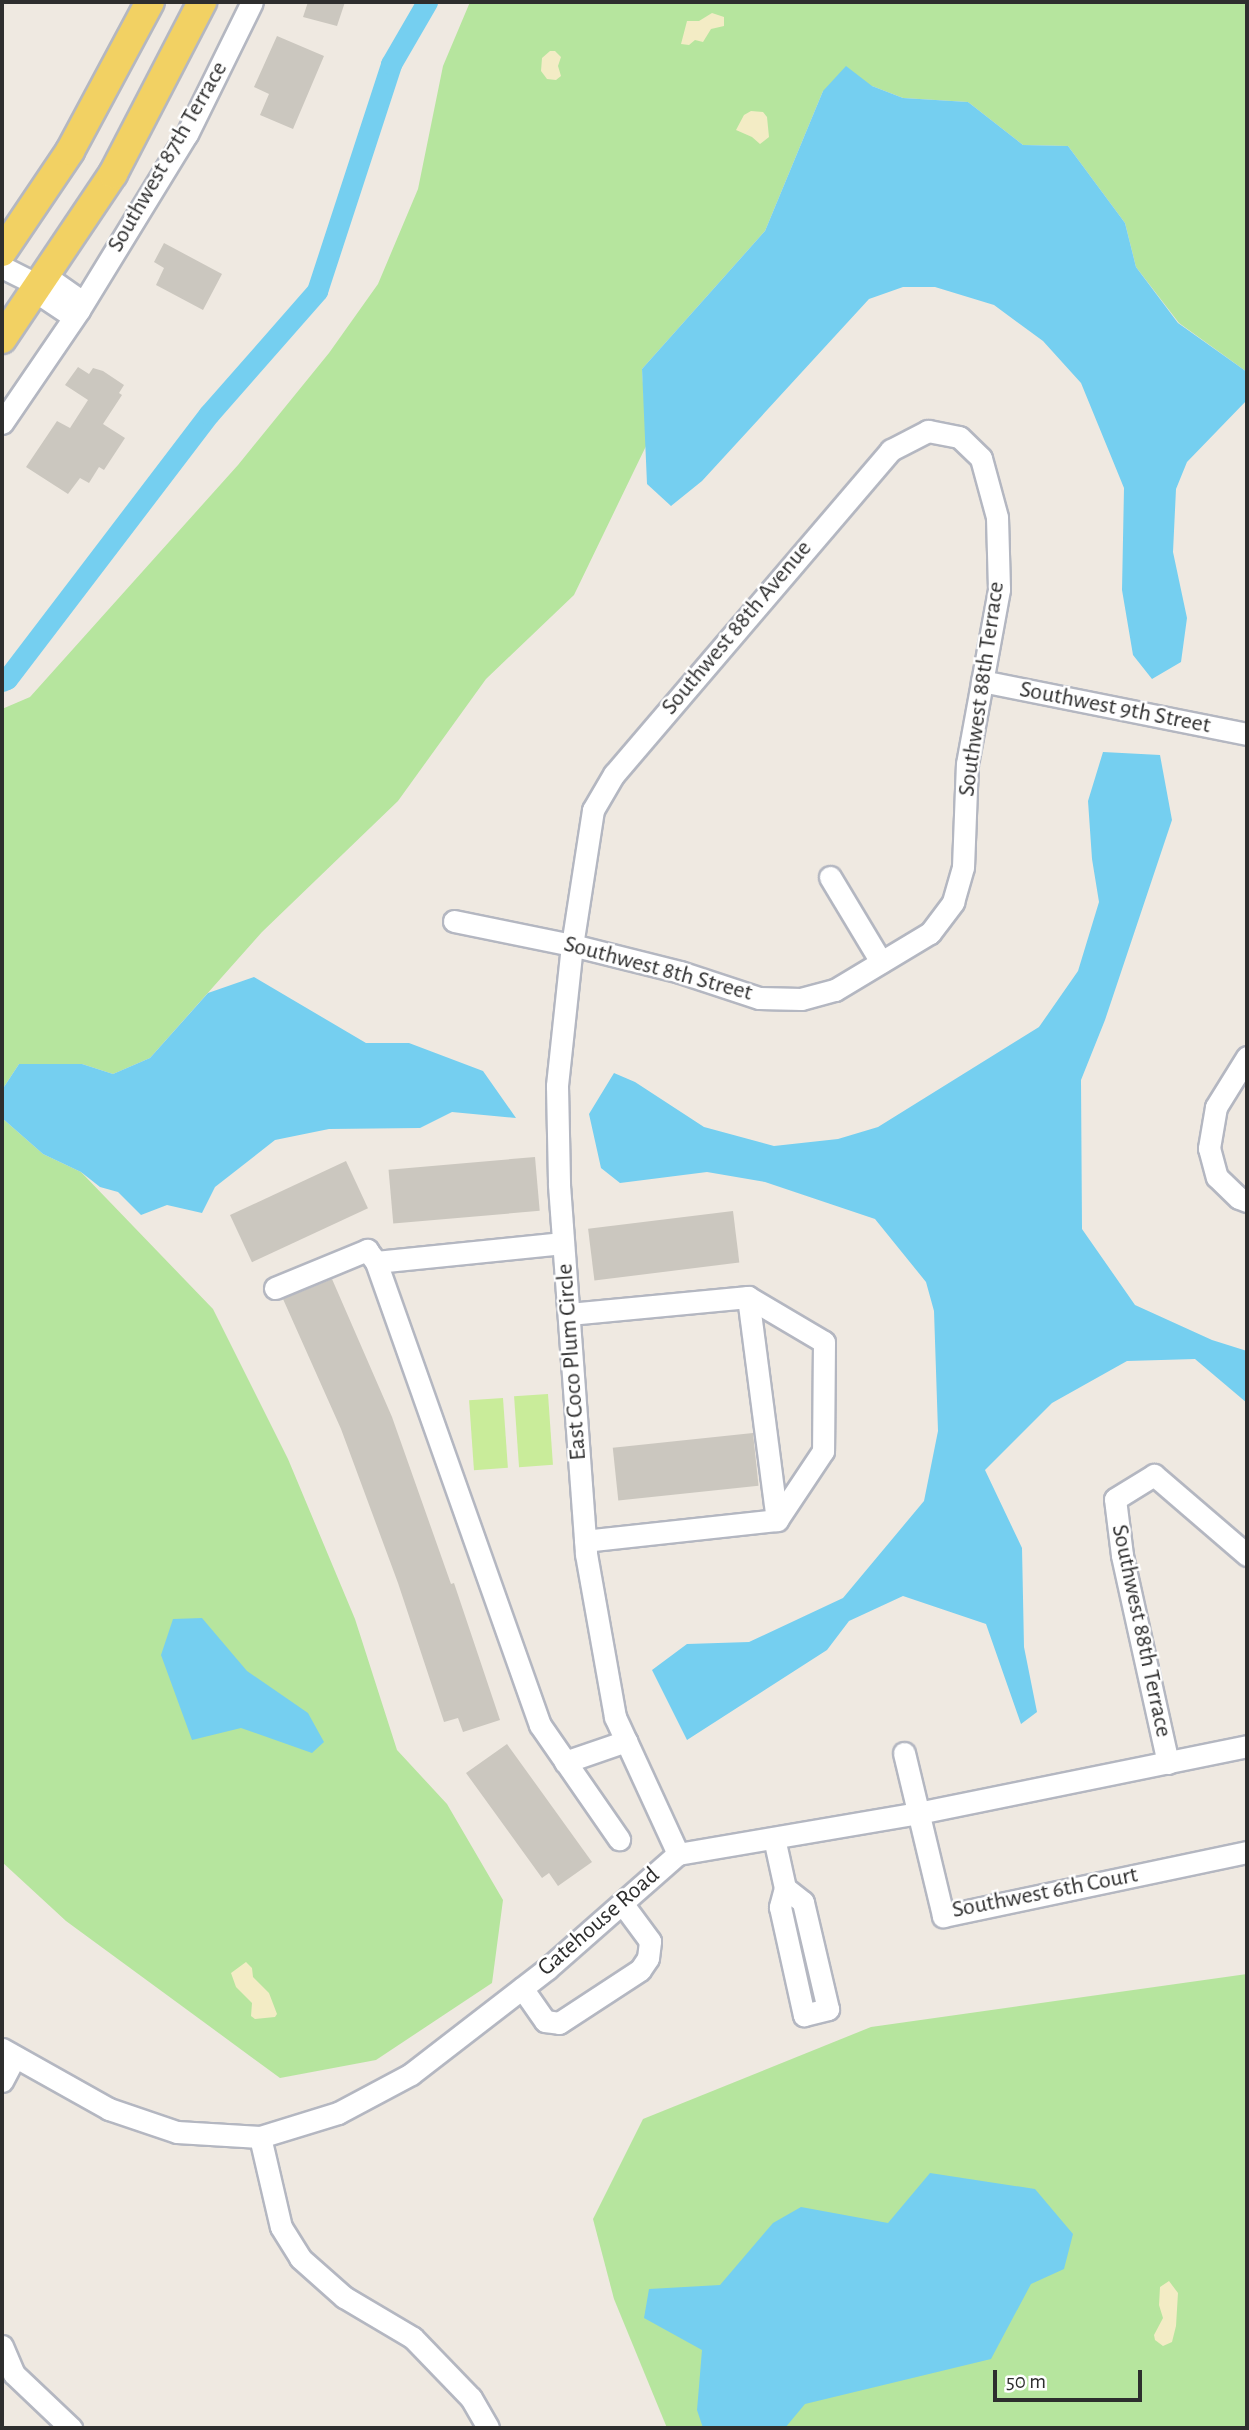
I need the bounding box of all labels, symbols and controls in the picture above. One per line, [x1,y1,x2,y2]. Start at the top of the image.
street label: Southwest 87th Terrace [102,57,234,257]
street label: Southwest 88th Avenue [656,535,818,721]
street label: Southwest 88th Terrace [953,580,1011,798]
street label: Southwest 9th Street [1017,675,1213,741]
street label: Southwest 8th Street [561,930,755,1008]
street label: East Coco Plum Circle [551,1263,593,1461]
street label: Southwest 88th Terrace [1104,1522,1178,1740]
street label: Gatehouse Road [532,1861,666,1983]
street label: Southwest 6th Court [950,1861,1140,1925]
scale bar [997,2356,1146,2400]
text: 50 m [1006,2371,1046,2392]

